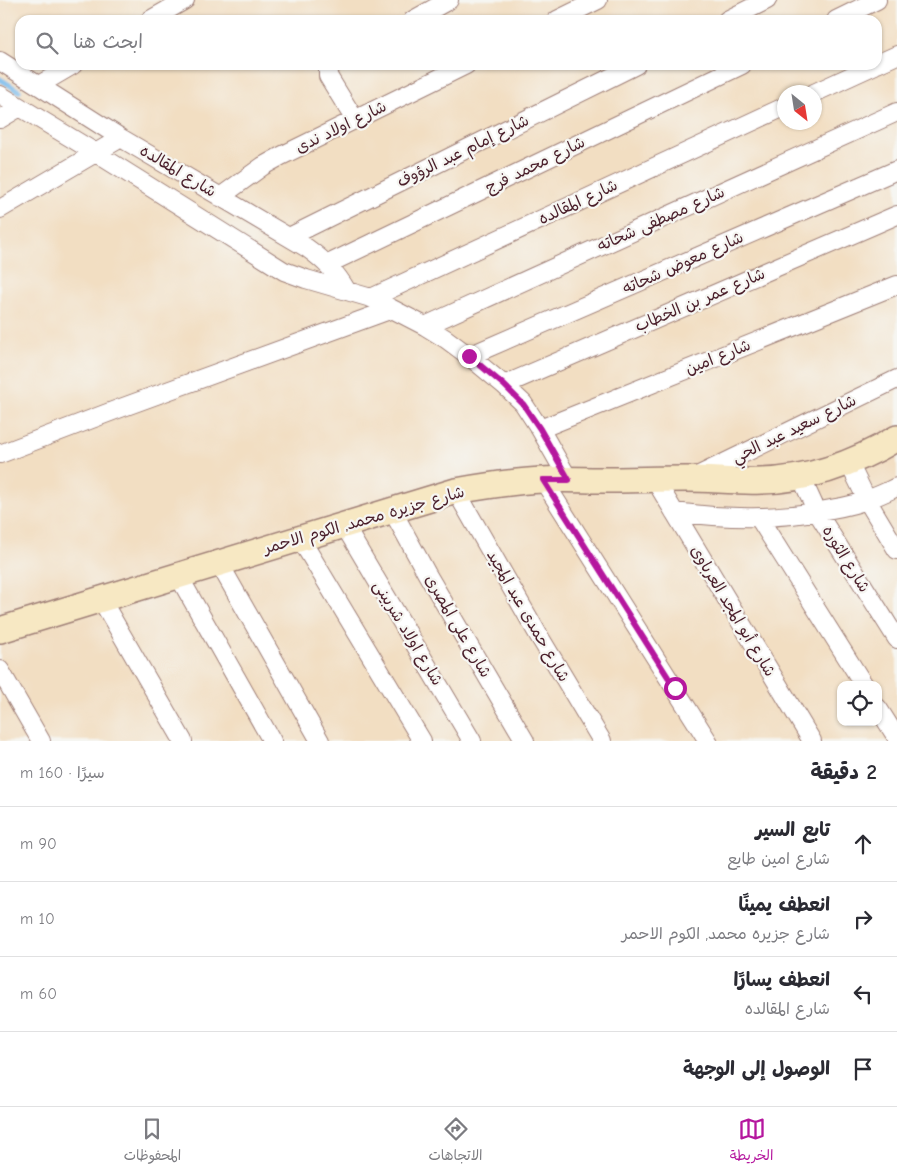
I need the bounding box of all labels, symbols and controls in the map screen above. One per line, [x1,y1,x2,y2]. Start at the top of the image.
search box [15,15,882,70]
icon: search [33,29,61,57]
text: ابحث هنا [73,31,143,53]
north arrow [777,85,822,130]
street label: شارع اولاد ندى [293,97,390,159]
street label: شارع إمام عبد الرؤوف [394,111,533,194]
street label: شارع محمد فرج [482,133,589,199]
street label: شارع المقالده [136,141,219,202]
street label: شارع المقالده [536,176,621,230]
street label: شارع مصطفى شحاته [594,183,728,257]
street label: شارع معوض شحاته [620,228,747,300]
street label: شارع عمر بن الخطاب [632,264,768,337]
street label: شارع امين [683,336,754,380]
route end [458,345,481,368]
street label: شارع سعيد عبد الحي [729,391,861,471]
street label: شارع جزيره محمد, الكوم الاحمر [260,483,467,561]
street label: شارع الثوره [817,522,874,597]
street label: شارع أبو المجد العرباوى [685,542,779,681]
street label: شارع حمدى عبد المجيد [481,547,573,686]
street label: شارع على المصرى [420,571,495,682]
street label: شارع اولاد شربينى [368,577,446,690]
route start [664,677,687,700]
map controls [837,681,882,726]
button: locate [837,681,882,726]
text: 2 دقيقة [811,760,877,784]
text: سيرًا · 160 m [20,764,105,782]
text: تابع السير [756,819,830,841]
icon: ahead [849,830,877,858]
text: 90 m [20,835,57,853]
text: شارع امين طايع [727,850,830,868]
text: انعطف يمينًا [738,894,830,916]
icon: right [849,905,877,933]
text: 10 m [20,910,55,928]
text: شارع جزيره محمد, الكوم الاحمر [622,925,830,943]
text: انعطف يسارًا [733,969,830,991]
icon: left [849,980,877,1008]
text: 60 m [20,985,57,1003]
text: شارع المقالده [745,1000,830,1018]
icon: arrive [849,1055,877,1083]
text: الوصول إلى الوجهة [683,1058,830,1080]
tab: المحفوظات [124,1115,181,1168]
tab: الاتجاهات [428,1115,483,1168]
tab: الخريطة [730,1115,773,1168]

